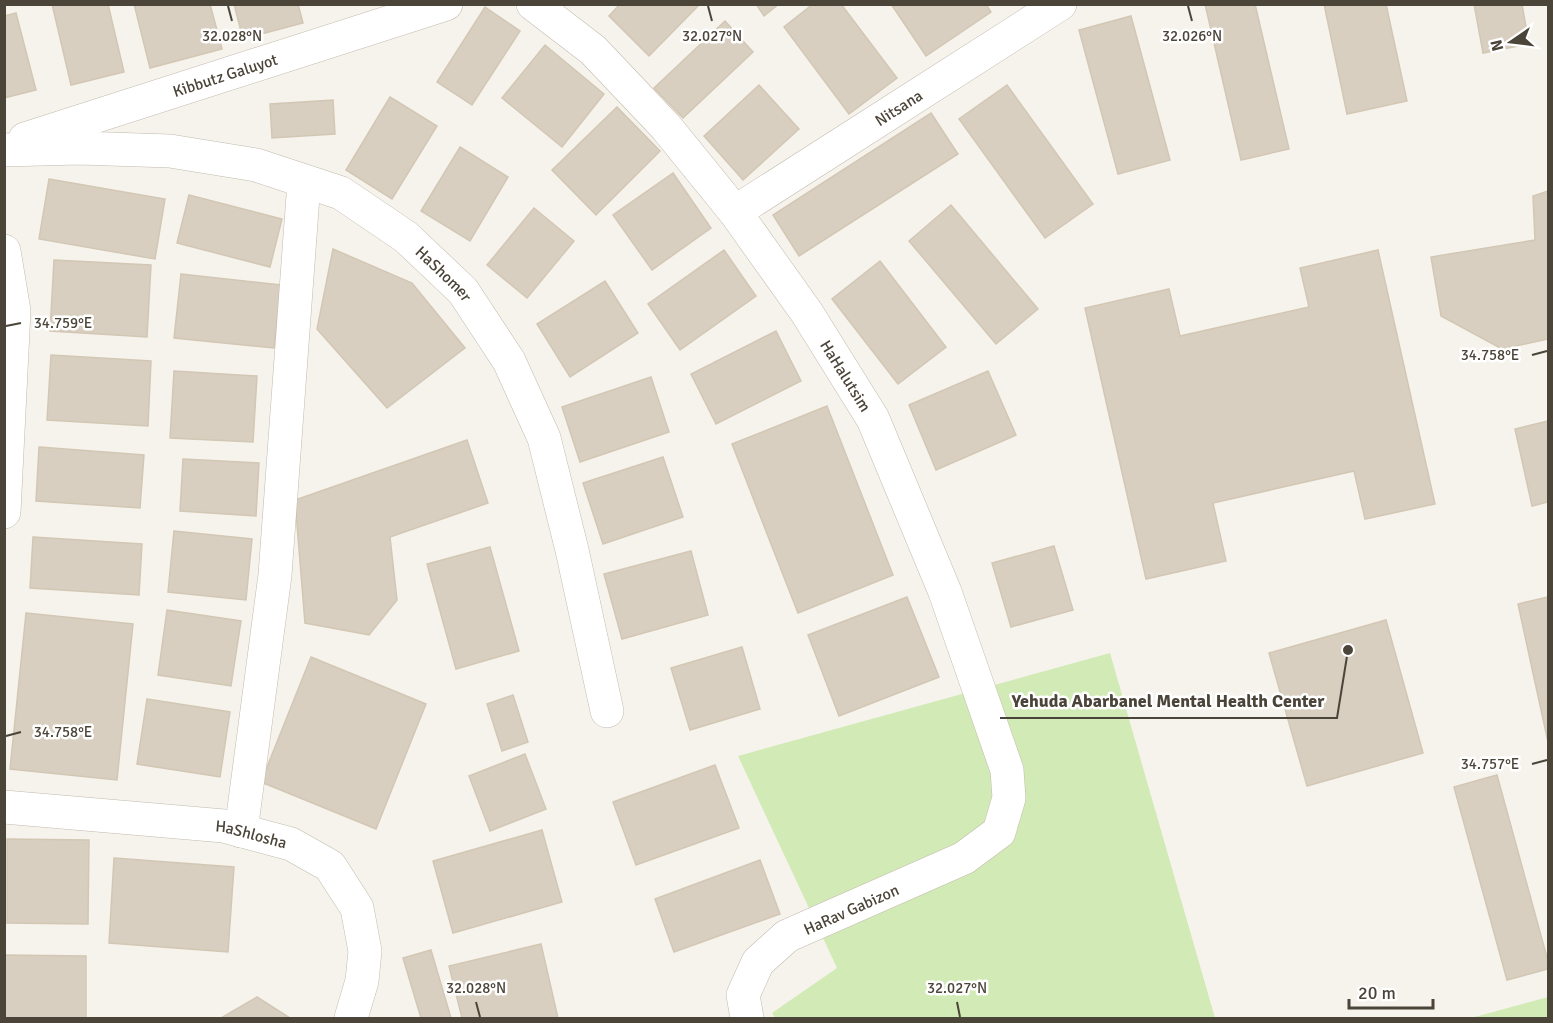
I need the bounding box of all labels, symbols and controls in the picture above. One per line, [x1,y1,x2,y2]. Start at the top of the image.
north arrow [1481,12,1541,72]
text: 32.028°N [202,27,262,45]
text: 32.027°N [682,27,742,45]
text: 32.026°N [1162,27,1222,45]
text: N [1486,38,1508,53]
street label: Kibbutz Galuyot [170,50,281,102]
street label: Nitsana [871,86,927,131]
street label: HaShomer [411,242,476,306]
text: 34.759°E [34,314,92,332]
street label: HaHalutsim [815,337,875,416]
text: 34.758°E [1461,346,1519,364]
callout: Yehuda Abarbanel Mental Health Center [1000,682,1337,718]
text: Yehuda Abarbanel Mental Health Center [1011,690,1325,712]
text: 34.758°E [34,723,92,741]
text: 34.757°E [1461,755,1519,773]
street label: HaShlosha [215,816,289,853]
street label: HaRav Gabizon [801,880,902,940]
scale bar [1349,972,1433,1010]
text: 32.028°N [446,979,506,997]
text: 32.027°N [927,979,987,997]
text: 20 m [1358,982,1396,1004]

